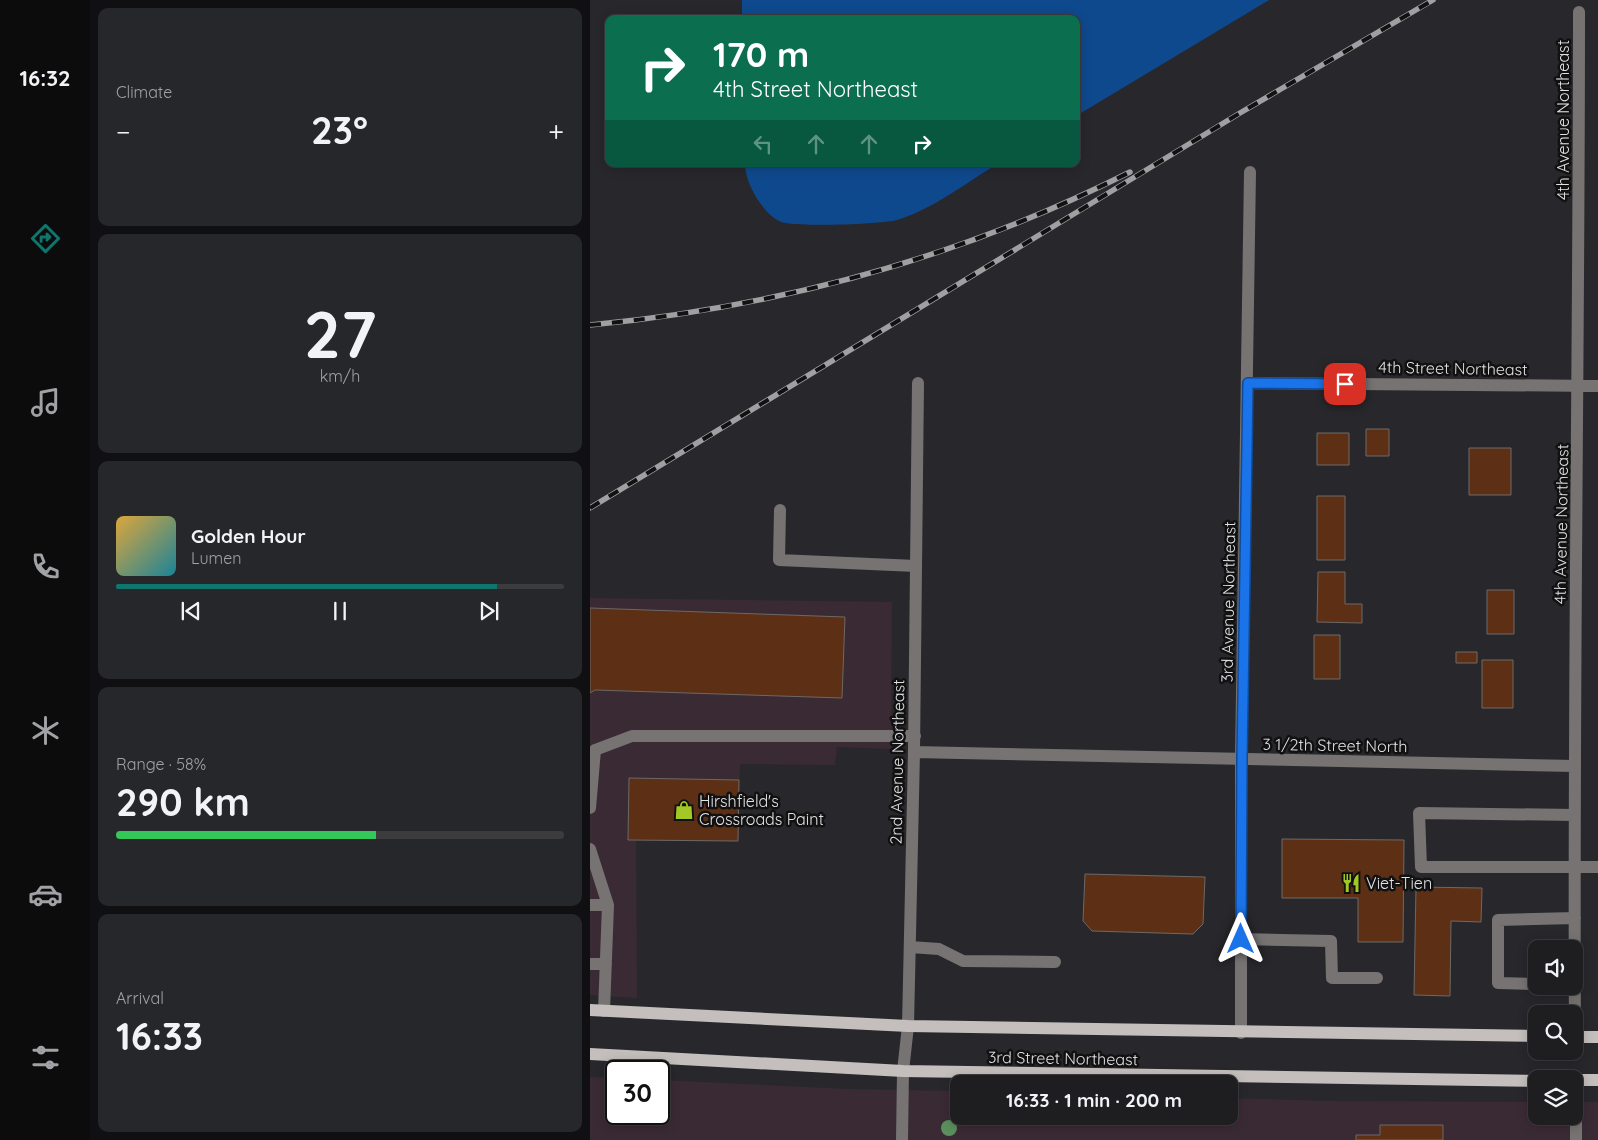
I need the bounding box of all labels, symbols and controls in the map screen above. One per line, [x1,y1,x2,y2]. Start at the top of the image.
text: 170 m [713,32,809,76]
icon: right [630,35,695,100]
street label: 4th Avenue Northeast [1553,40,1573,200]
text: 16:32 [19,64,71,92]
text: 4th Street Northeast [713,75,918,103]
text: Climate [116,82,172,102]
text: 23° [311,106,368,154]
text: − [116,114,131,149]
text: + [548,114,564,149]
icon: left [749,130,777,158]
icon: ahead [802,130,830,158]
icon: ahead [855,130,883,158]
icon: right [908,130,936,158]
icon: directions [28,221,63,256]
text: 27 [304,293,376,374]
street label: 4th Street Northeast [1378,357,1528,379]
pin [1324,363,1366,405]
text: km/h [320,366,360,386]
icon: arrive [1331,370,1359,398]
icon: music [28,385,63,420]
street label: 4th Avenue Northeast [1550,444,1572,604]
street label: 3rd Avenue Northeast [1217,521,1239,683]
text: Golden Hour [191,524,306,548]
text: Lumen [191,548,242,568]
icon: phone [28,549,63,584]
icon: previous [177,597,205,625]
icon: pause [326,597,354,625]
icon: next [475,597,503,625]
street label: 2nd Avenue Northeast [886,679,908,845]
icon: climate [28,713,63,748]
street label: 3 1/2th Street North [1262,734,1408,756]
text: Range · 58% [116,754,206,774]
text: 290 km [116,778,250,826]
place label: Hirshfield's Crossroads Paint [699,791,824,829]
shop icon: Hirshfield's Crossroads Paint [673,799,695,821]
restaurant icon: Viet-Tien [1340,872,1362,894]
place label: Viet-Tien [1366,873,1432,893]
icon: car [28,877,63,912]
position arrow [1214,912,1266,964]
map controls [1528,940,1583,1125]
button: sound [1528,940,1583,995]
text: Arrival [116,988,164,1008]
button: search [1528,1005,1583,1060]
text: 16:33 [116,1012,203,1060]
icon: filters [28,1040,63,1075]
street label: 3rd Street Northeast [988,1047,1138,1069]
speed limit sign: 30 [605,1060,670,1125]
button: layers [1528,1070,1583,1125]
text: 16:33 · 1 min · 200 m [1006,1088,1182,1112]

